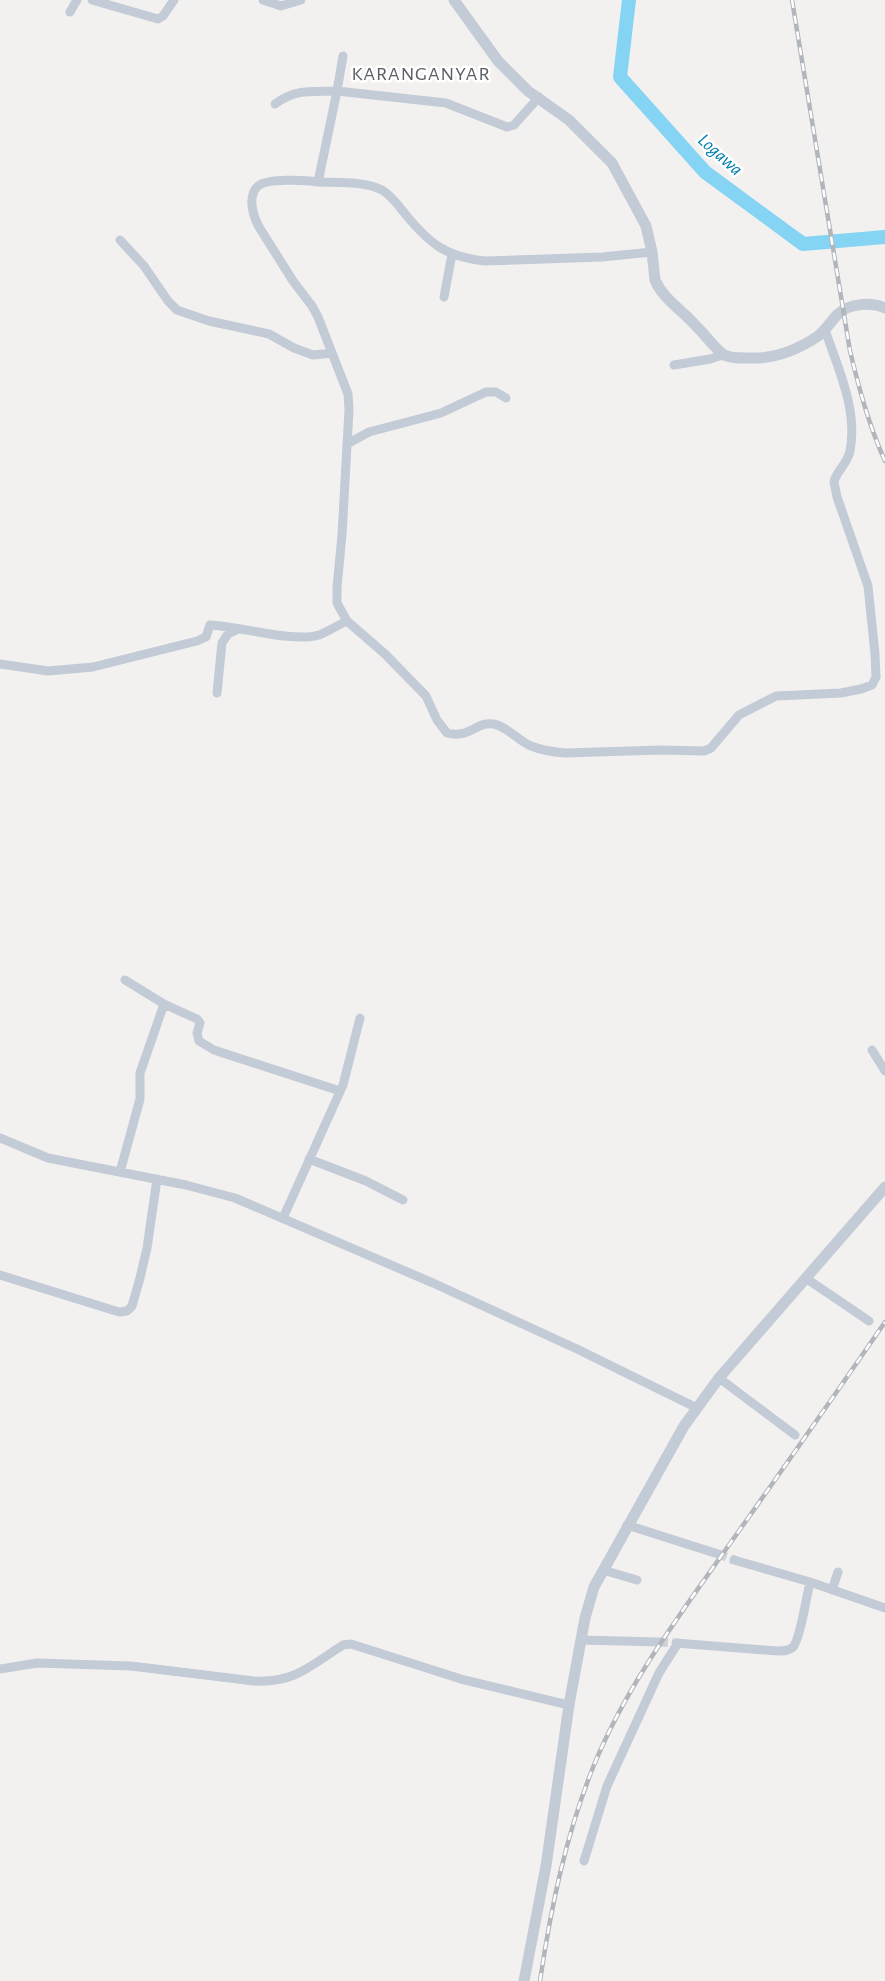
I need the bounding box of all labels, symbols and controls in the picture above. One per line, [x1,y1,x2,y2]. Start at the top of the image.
district label: KARANGANYAR [352,64,490,84]
water label: Logawa [694,130,746,180]

